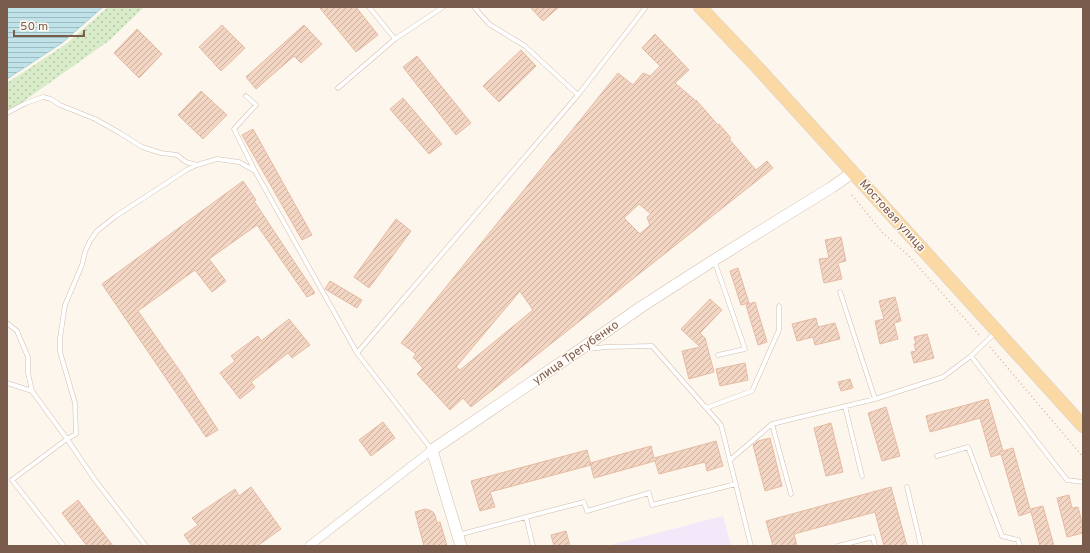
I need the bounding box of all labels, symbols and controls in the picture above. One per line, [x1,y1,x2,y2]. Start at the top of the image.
scale bar [14,12,84,38]
text: 50 m [20,19,48,35]
street label: Мостовая улица [855,176,929,256]
street label: улица Трегубенко [530,317,623,389]

